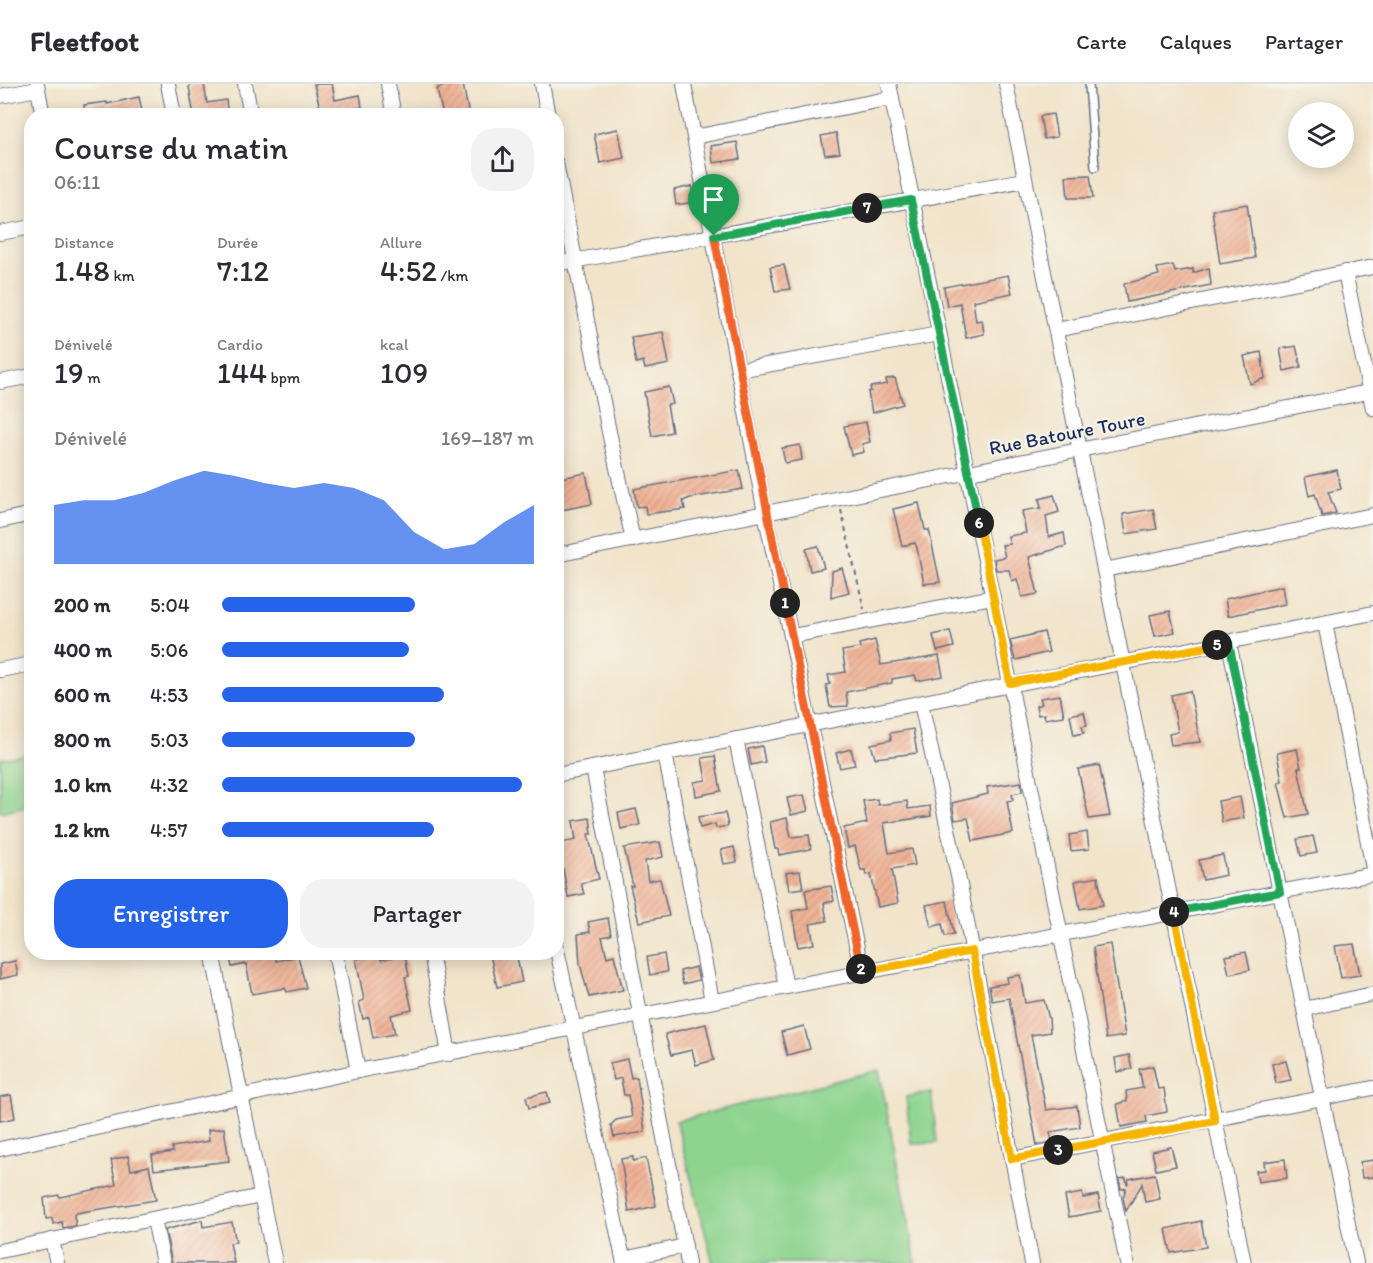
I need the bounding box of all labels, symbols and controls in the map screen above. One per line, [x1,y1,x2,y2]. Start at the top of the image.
text: Fleetfoot [30,24,139,58]
text: Carte [1076,29,1127,54]
text: Calques [1160,29,1232,54]
text: Partager [1265,29,1343,54]
map controls [1288,102,1354,168]
button: layers [1288,102,1354,168]
text: Course du matin [54,128,288,167]
button: share [471,128,534,191]
text: 06:11 [54,170,100,194]
pin [688,174,739,236]
icon: arrive [697,183,730,216]
pin: 7 [852,193,882,223]
text: 7 [863,198,871,217]
text: Distance [54,233,114,252]
text: Durée [217,233,258,252]
text: Allure [380,233,422,252]
text: 1.48 [54,252,110,289]
text: 7:12 [217,252,269,289]
text: 4:52 [380,252,437,289]
text: km [110,266,135,285]
text: /km [437,266,468,285]
text: Dénivelé [54,335,113,354]
text: Cardio [217,335,263,354]
text: kcal [380,335,408,354]
text: 19 [54,354,84,391]
text: 144 [217,354,267,391]
text: 109 [380,354,428,391]
text: m [84,368,101,387]
text: bpm [267,368,300,387]
street label: Rue Batoure Toure [987,406,1147,460]
text: Dénivelé [54,426,127,450]
text: 169–187 m [441,426,534,450]
pin: 6 [964,508,994,538]
text: 6 [975,513,983,532]
pin: 1 [770,588,800,618]
text: 200 m [54,593,110,617]
text: 5:04 [150,593,190,617]
text: 1 [781,593,789,612]
pin: 5 [1202,630,1232,660]
text: 5 [1213,635,1221,654]
text: 400 m [54,638,112,662]
text: 5:06 [150,638,188,662]
text: 600 m [54,683,111,707]
text: 4:53 [150,683,188,707]
text: 800 m [54,728,111,752]
text: 5:03 [150,728,189,752]
text: 1.0 km [54,773,111,797]
text: 4:32 [150,773,188,797]
text: 1.2 km [54,818,110,842]
text: 4:57 [150,818,187,842]
button: Enregistrer [54,879,288,948]
button: Partager [300,879,534,948]
pin: 4 [1159,897,1189,927]
text: 4 [1169,902,1179,921]
pin: 2 [846,954,876,984]
text: 2 [857,959,865,978]
pin: 3 [1043,1135,1073,1165]
text: 3 [1054,1140,1062,1159]

